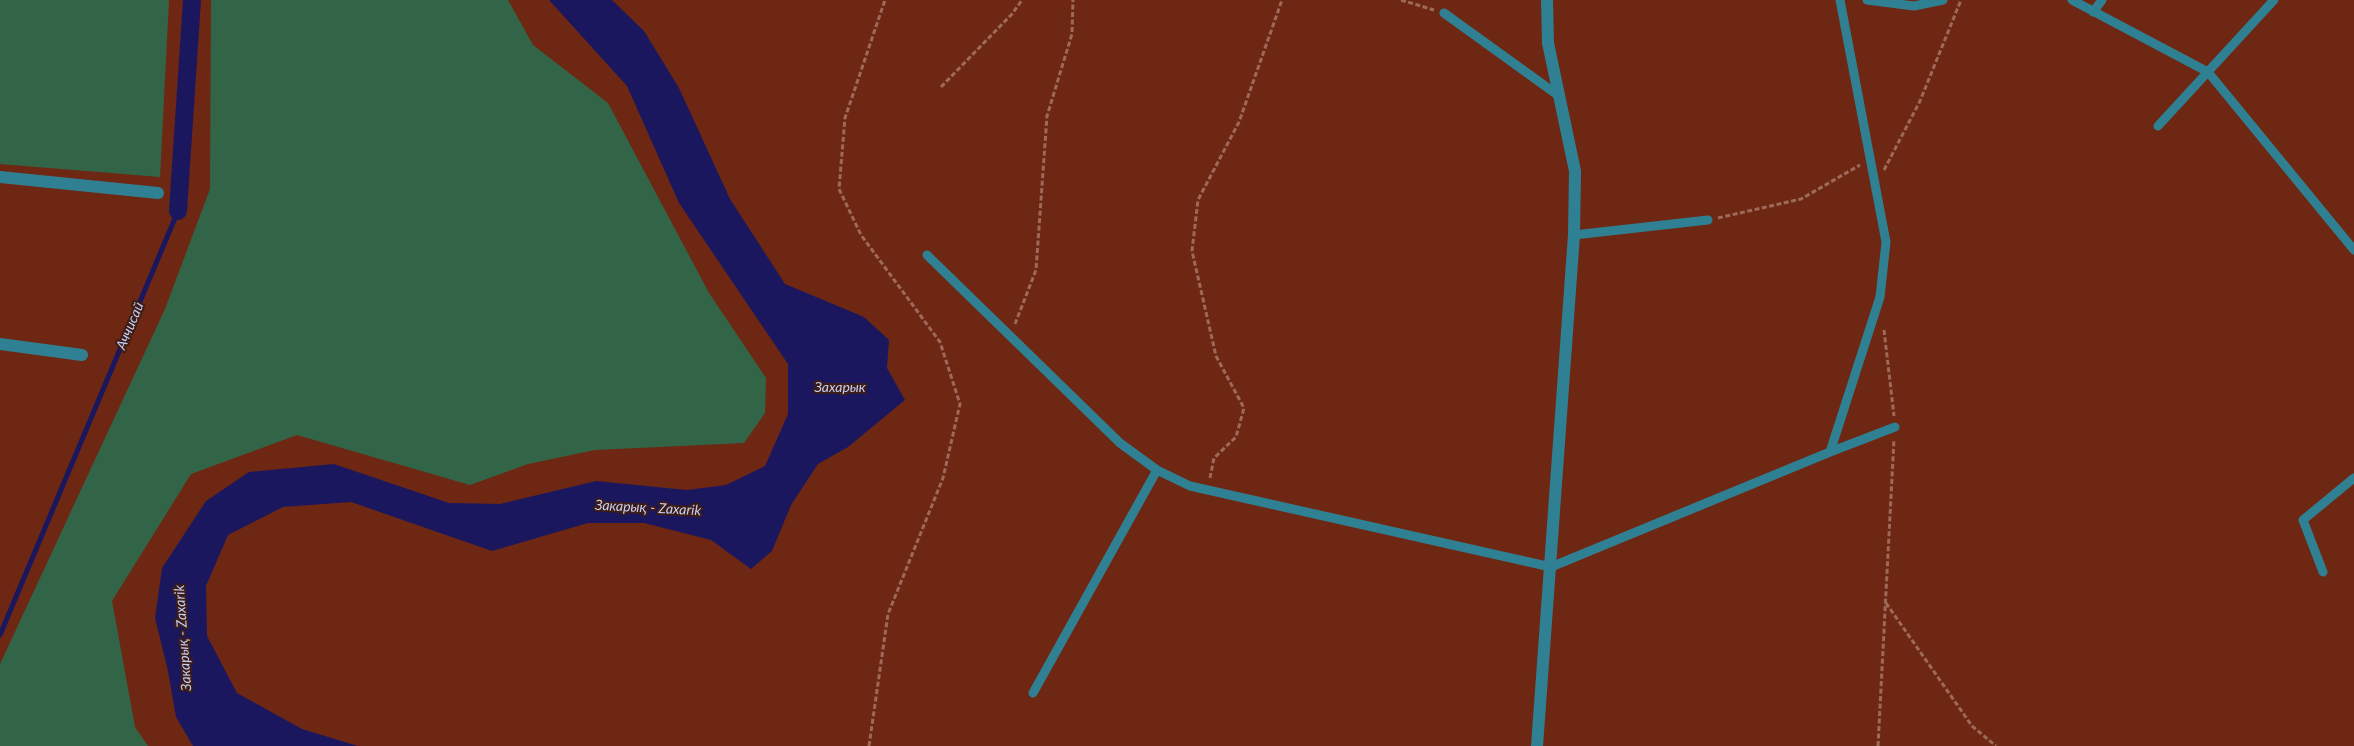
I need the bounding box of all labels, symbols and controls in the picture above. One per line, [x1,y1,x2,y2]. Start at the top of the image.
water label: Аччисай [112,300,148,352]
water label: Захарык [814,379,866,395]
water label: Закарық - Zaxarik [595,497,701,519]
water label: Закарық - Zaxarik [171,584,195,692]

